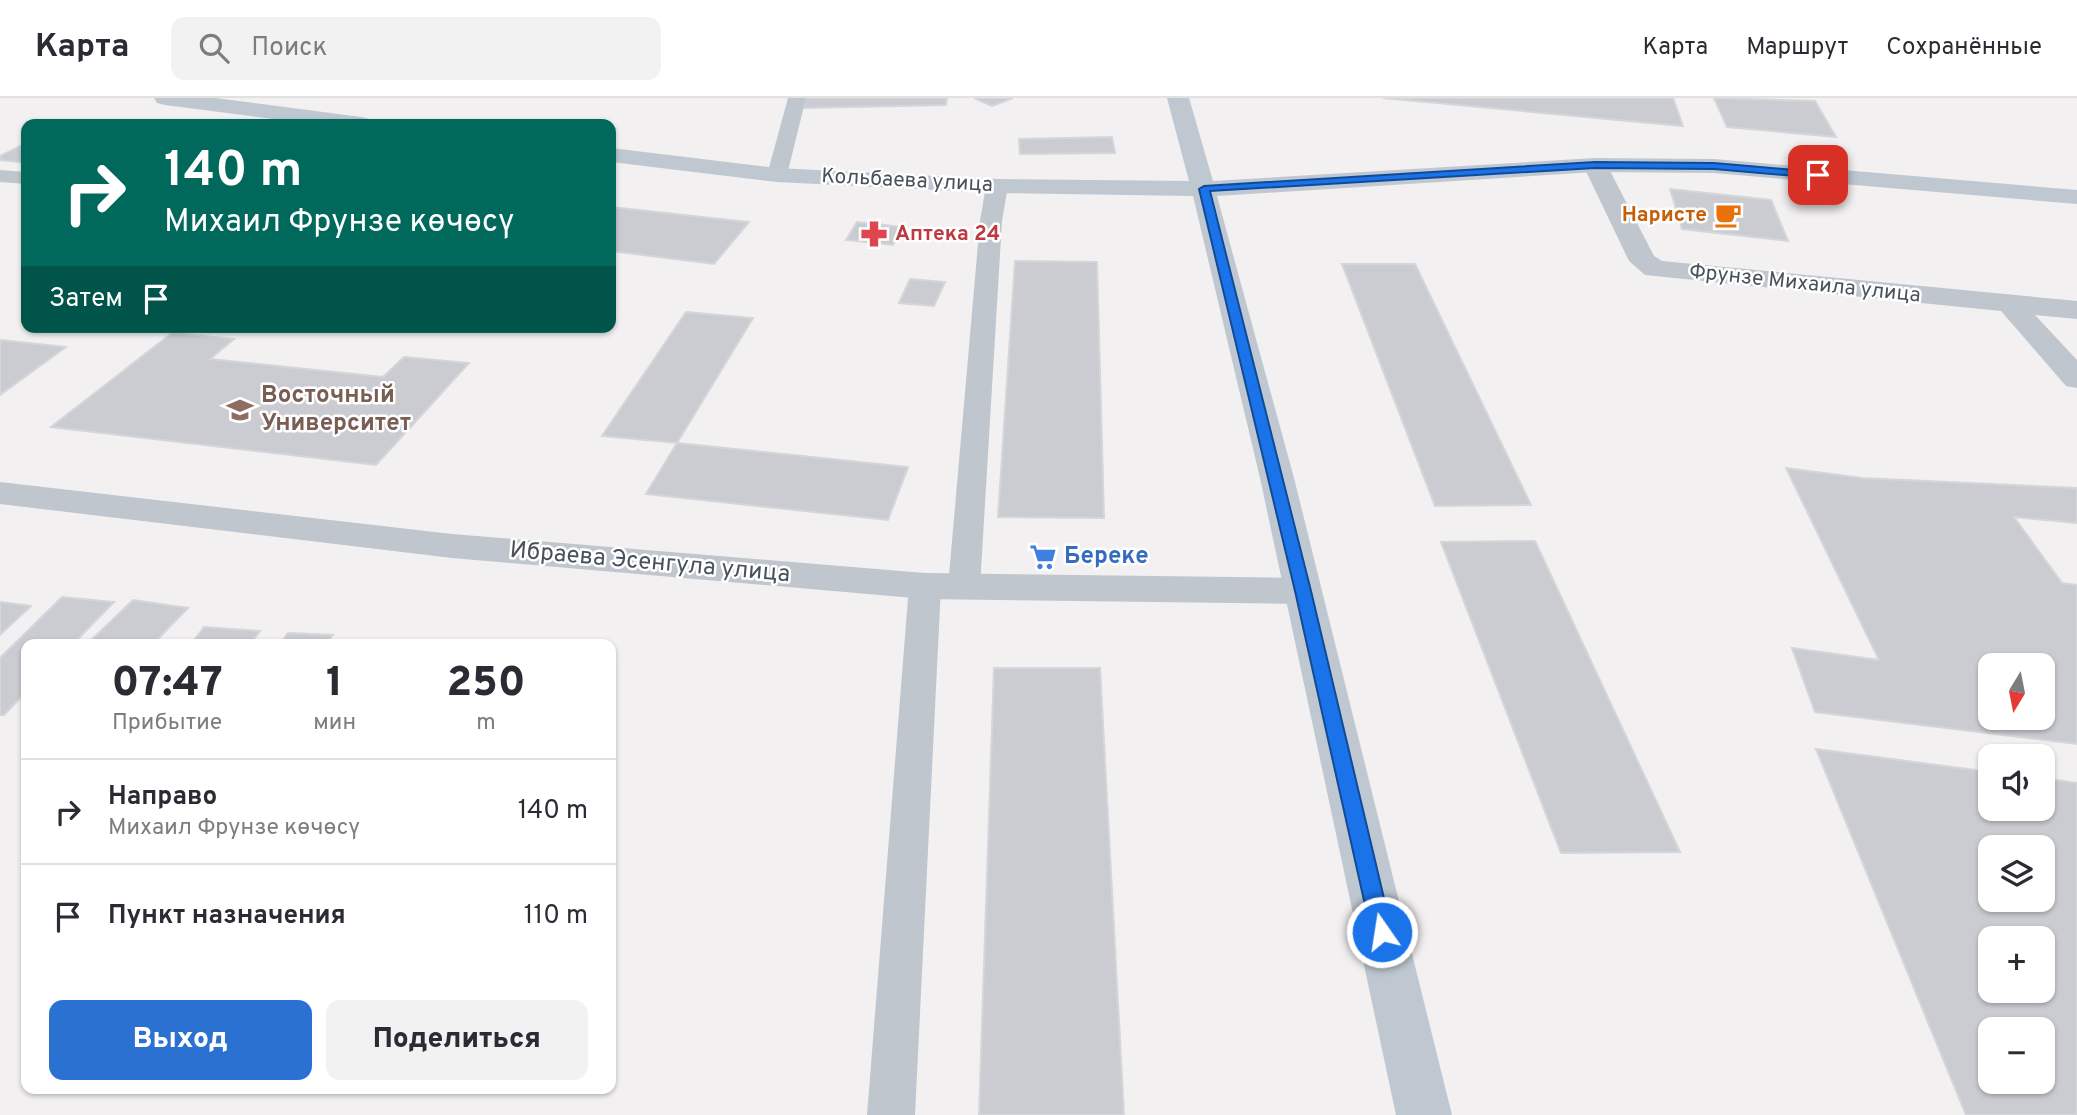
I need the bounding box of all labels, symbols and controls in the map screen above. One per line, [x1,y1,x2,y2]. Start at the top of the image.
search box [171,17,661,80]
text: Карта [35,27,129,69]
icon: search [195,29,233,67]
text: Поиск [251,32,327,65]
text: Карта [1642,33,1708,63]
text: Маршрут [1746,33,1848,63]
text: Сохранённые [1886,33,2042,63]
text: 140 m [164,142,303,204]
pin [1788,145,1848,205]
icon: right [49,147,140,238]
icon: arrive [1799,156,1837,194]
street label: Кольбаева улица [820,163,994,199]
cafe icon: Наристе [1713,200,1743,230]
place label: Наристе [1622,202,1707,229]
text: Михаил Фрунзе көчөсү [164,203,514,243]
pharmacy icon: Аптека 24 [859,219,889,249]
place label: Аптека 24 [895,221,1000,248]
street label: Фрунзе Михаила улица [1688,258,1922,310]
icon: arrive [137,280,175,318]
text: Затем [49,283,123,316]
place label: Восточный Университет [261,381,411,439]
school or university icon: Восточный Университет [225,395,255,425]
street label: Ибраева Эсенгула улица [509,536,791,590]
supermarket icon: Береке [1028,542,1058,572]
place label: Береке [1064,542,1149,572]
north arrow [1978,653,2054,730]
map controls [1978,653,2055,1094]
text: 07:47 [111,658,223,711]
text: 1 [326,658,343,711]
text: 250 [447,658,526,711]
text: Прибытие [112,709,222,738]
text: мин [313,709,356,738]
text: m [476,709,496,738]
button: sound [1978,744,2055,821]
text: Направо [108,781,217,814]
icon: right [49,793,87,831]
text: 140 m [518,795,588,828]
text: Михаил Фрунзе көчөсү [108,814,360,843]
button: layers [1978,835,2055,912]
position arrow [1345,895,1419,969]
icon: arrive [49,898,87,936]
text: Пункт назначения [108,900,346,933]
text: 110 m [524,900,588,933]
button: + [1978,926,2055,1003]
button: Выход [49,1000,312,1080]
button: Поделиться [326,1000,588,1080]
button: − [1978,1017,2055,1094]

